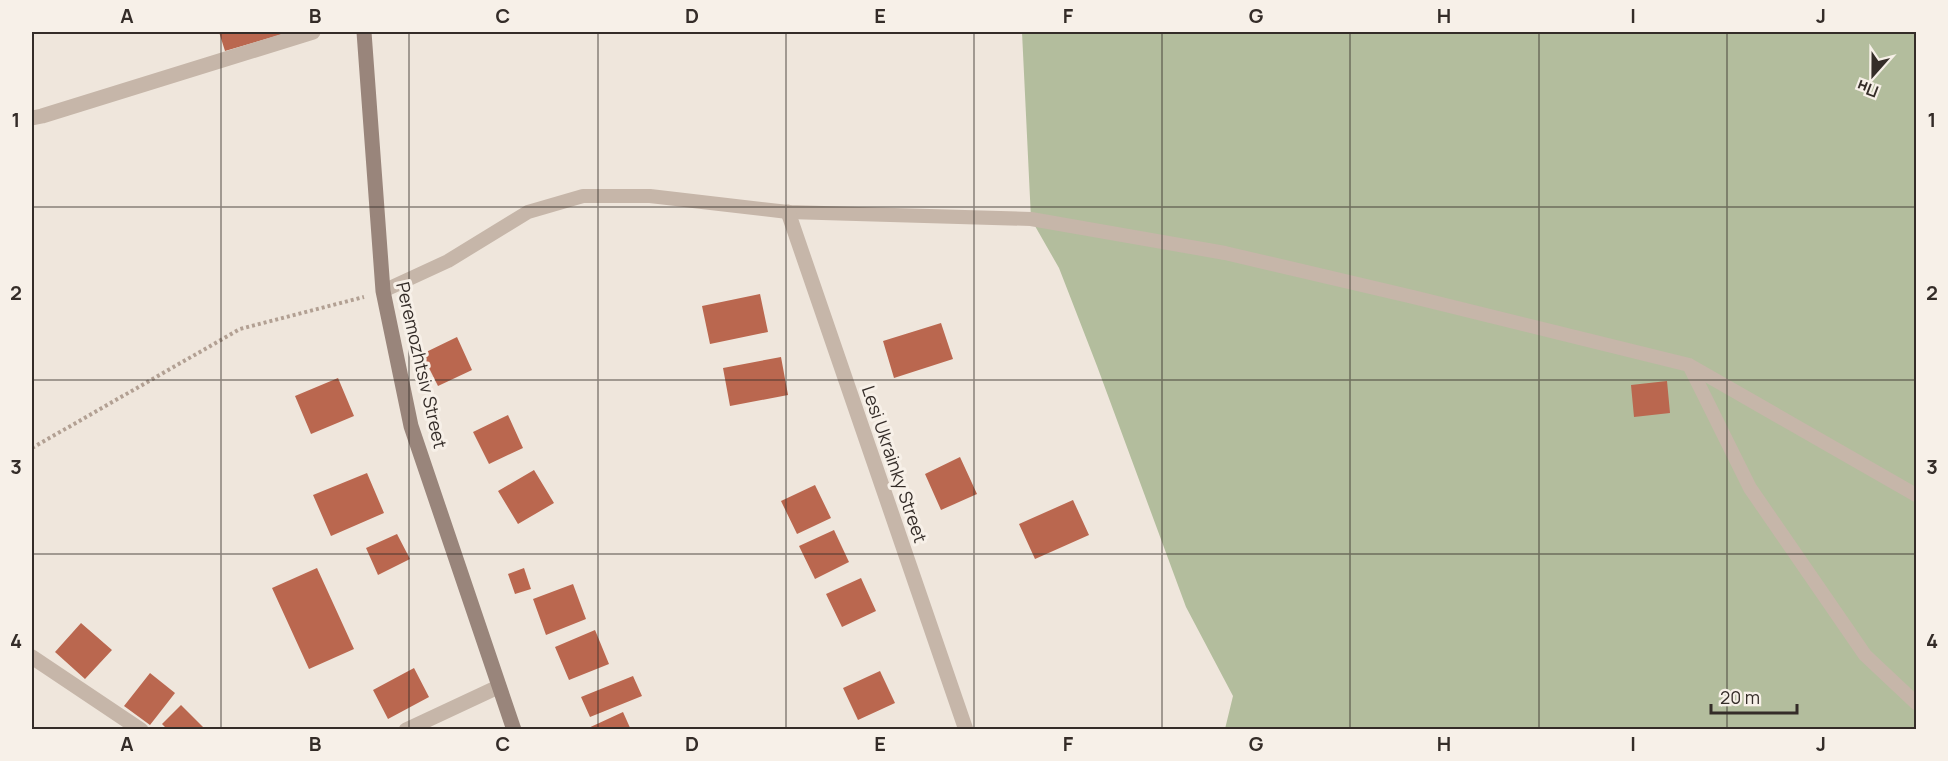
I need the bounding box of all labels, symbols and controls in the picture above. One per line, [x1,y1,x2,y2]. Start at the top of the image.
text: A [120,2,134,29]
text: B [309,2,322,29]
text: C [496,2,510,29]
text: D [685,2,699,29]
text: E [874,2,886,29]
text: F [1063,2,1074,29]
text: G [1249,2,1264,29]
text: H [1437,2,1451,29]
text: I [1630,2,1636,29]
text: J [1816,2,1826,29]
north arrow [1843,45,1903,105]
text: Пн [1854,75,1882,103]
text: 1 [12,106,20,133]
text: 1 [1928,106,1936,133]
text: 2 [10,279,22,306]
street label: Peremozhtsiv Street [391,279,453,451]
text: 2 [1926,279,1938,306]
street label: Lesi Ukrainky Street [857,382,933,546]
text: 3 [10,453,22,480]
text: 3 [1926,453,1938,480]
text: 4 [10,627,22,654]
text: 4 [1926,627,1938,654]
scale bar [1711,677,1796,715]
text: 20 m [1720,685,1760,709]
text: A [120,730,134,757]
text: B [309,730,322,757]
text: C [496,730,510,757]
text: D [685,730,699,757]
text: E [874,730,886,757]
text: F [1063,730,1074,757]
text: G [1249,730,1264,757]
text: H [1437,730,1451,757]
text: I [1630,730,1636,757]
text: J [1816,730,1826,757]

